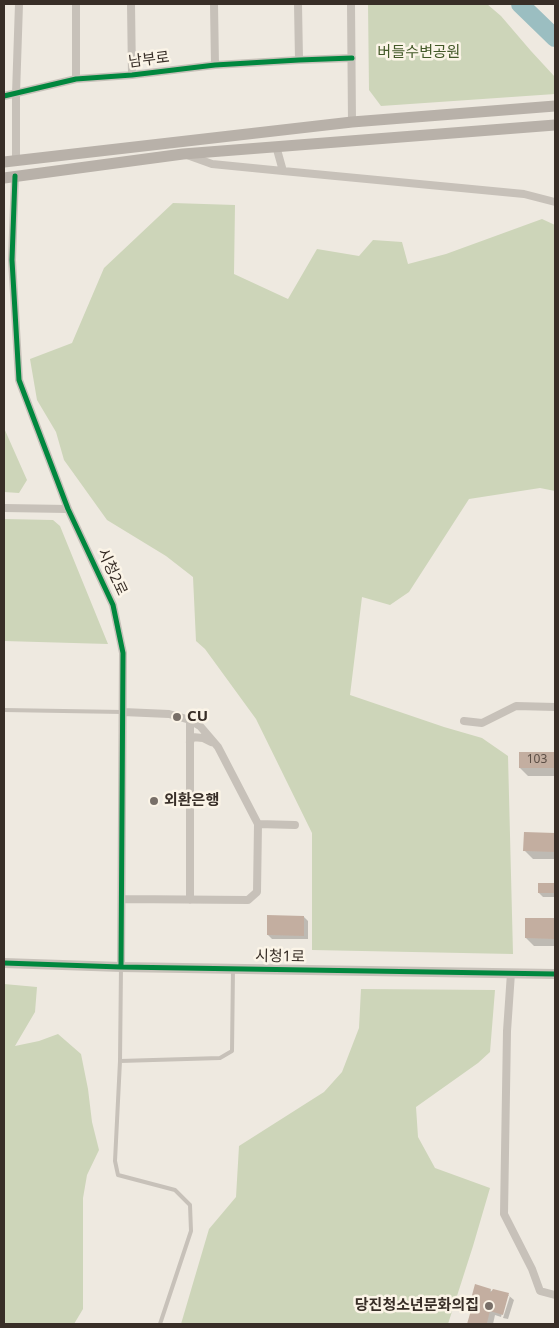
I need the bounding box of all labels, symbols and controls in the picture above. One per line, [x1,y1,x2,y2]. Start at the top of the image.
park label: 버들수변공원 [378,44,460,62]
street label: 남부로 [127,49,171,71]
street label: 시청2로 [93,546,131,598]
place label: CU [187,708,208,726]
marker: CU [171,711,183,723]
house number: 103 [527,753,547,767]
place label: 외환은행 [164,792,219,810]
marker: 외환은행 [148,795,160,807]
street label: 시청1로 [255,948,305,966]
place label: 당진청소년문화의집 [355,1297,479,1315]
marker: 당진청소년문화의집 [483,1300,495,1312]

